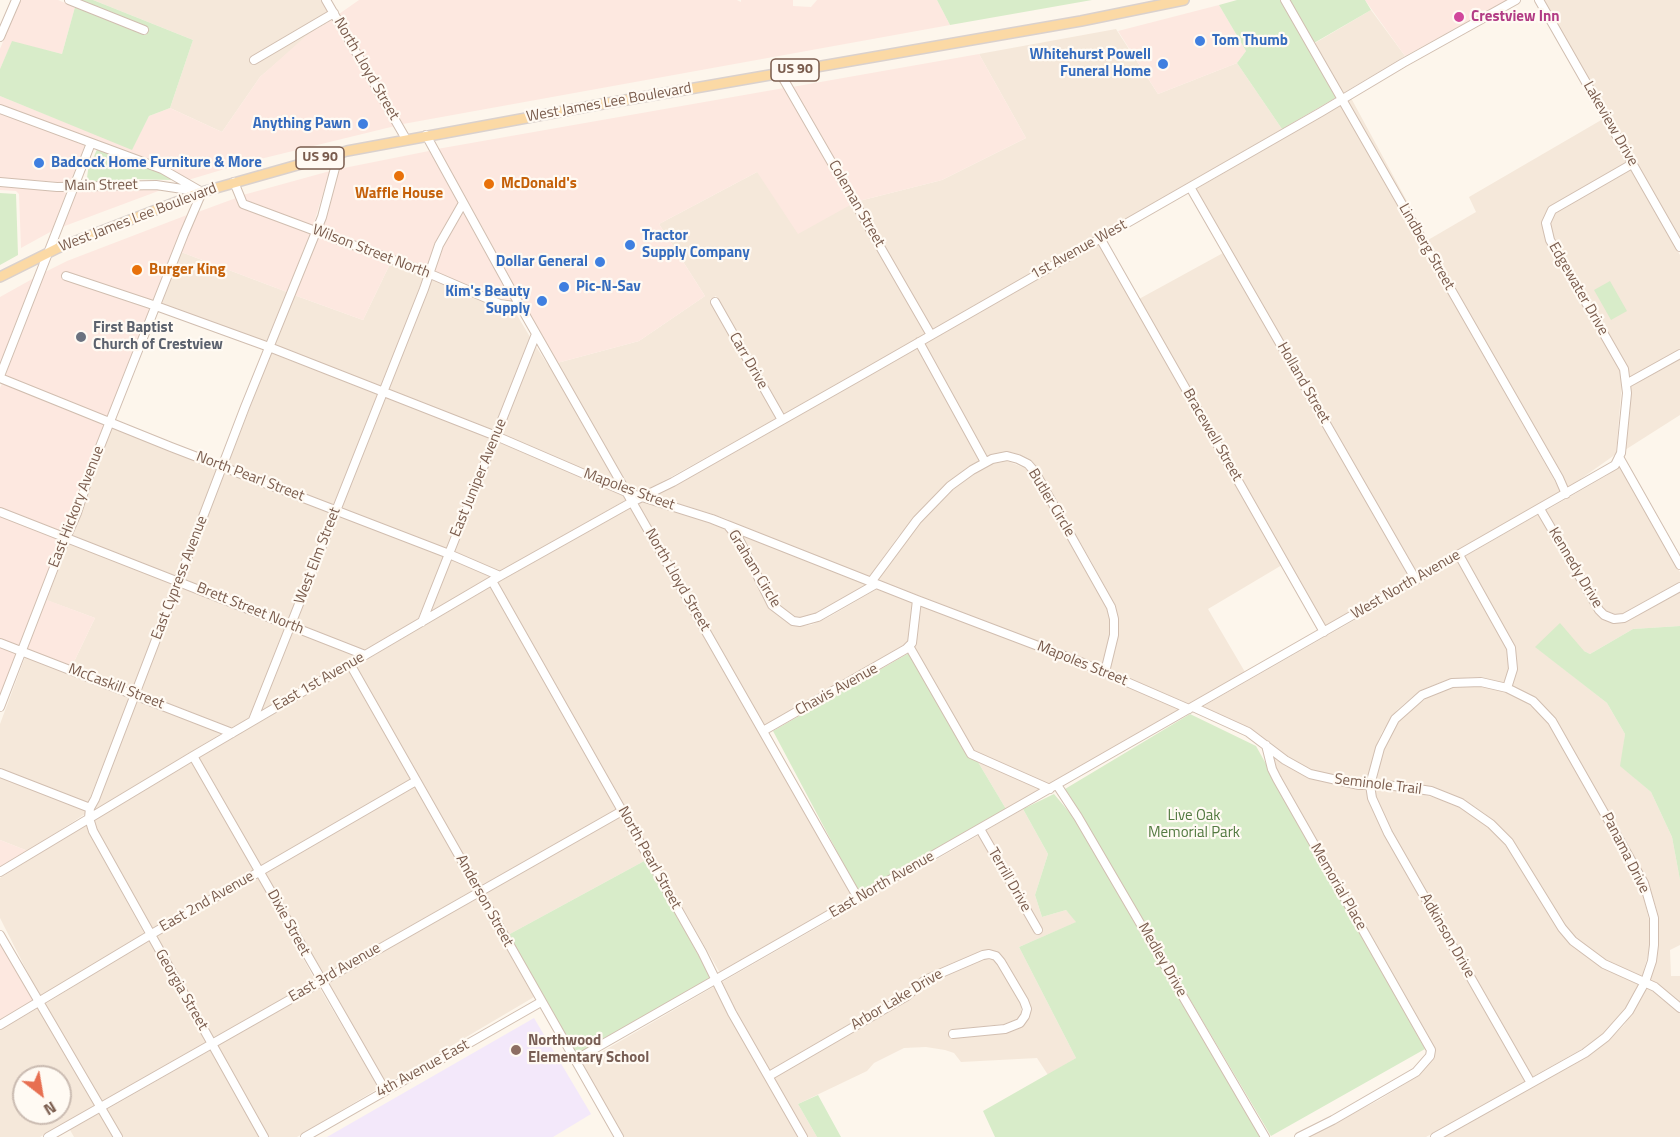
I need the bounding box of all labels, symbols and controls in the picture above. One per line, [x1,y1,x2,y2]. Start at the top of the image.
place label: Crestview Inn [1471,8,1560,26]
marker: Crestview Inn [1452,10,1466,24]
street label: North Lloyd Street [329,15,403,123]
place label: Tom Thumb [1212,32,1288,50]
marker: Tom Thumb [1193,34,1207,48]
place label: Whitehurst Powell Funeral Home [1030,46,1151,81]
marker: Whitehurst Powell Funeral Home [1156,57,1170,71]
road number: US 90 [771,59,819,81]
street label: Lakeview Drive [1579,79,1641,169]
street label: West James Lee Boulevard [525,80,693,126]
place label: Anything Pawn [253,115,351,133]
marker: Anything Pawn [356,117,370,131]
road number: US 90 [296,147,344,169]
place label: Badcock Home Furniture & More [51,154,262,172]
marker: Badcock Home Furniture & More [32,156,46,170]
street label: Coleman Street [824,157,888,251]
marker: Waffle House [392,169,406,183]
place label: McDonald's [501,175,577,193]
street label: Main Street [64,176,138,196]
marker: McDonald's [482,177,496,191]
street label: West James Lee Boulevard [57,180,219,256]
place label: Waffle House [355,185,443,203]
street label: Lindberg Street [1394,201,1458,293]
street label: 1st Avenue West [1028,216,1130,284]
street label: Wilson Street North [310,221,432,283]
place label: Tractor Supply Company [642,227,750,262]
marker: Tractor Supply Company [623,238,637,252]
street label: Edgewater Drive [1544,239,1612,339]
place label: Dollar General [496,253,588,271]
marker: Dollar General [593,255,607,269]
place label: Burger King [149,261,226,279]
marker: Burger King [130,263,144,277]
place label: Pic-N-Sav [576,278,641,296]
marker: Pic-N-Sav [557,280,571,294]
place label: Kim's Beauty Supply [445,283,530,318]
marker: Kim's Beauty Supply [535,294,549,308]
place label: First Baptist Church of Crestview [93,319,223,354]
marker: First Baptist Church of Crestview [74,330,88,344]
street label: Carr Drive [725,330,771,392]
street label: Holland Street [1273,339,1333,427]
street label: Bracewell Street [1178,386,1246,484]
street label: East Juniper Avenue [447,416,511,540]
street label: East Hickory Avenue [46,444,108,570]
street label: North Pearl Street [193,448,307,506]
street label: Mapoles Street [581,465,677,515]
street label: Butler Circle [1024,466,1078,540]
street label: West Elm Street [291,505,345,607]
street label: East Cypress Avenue [148,514,212,642]
street label: Kennedy Drive [1544,524,1606,612]
street label: North Lloyd Street [640,526,714,634]
street label: Graham Circle [724,527,784,611]
street label: West North Avenue [1348,547,1464,623]
street label: Brett Street North [194,579,306,639]
street label: Mapoles Street [1034,638,1130,690]
street label: East 1st Avenue [270,649,368,715]
street label: McCaskill Street [66,660,166,714]
street label: Chavis Avenue [793,660,881,720]
street label: Seminole Trail [1333,771,1423,799]
street label: North Pearl Street [613,804,685,912]
park label: Live Oak Memorial Park [1148,807,1240,842]
street label: Panama Drive [1597,810,1653,896]
street label: Memorial Place [1306,840,1370,934]
street label: Terrill Drive [984,845,1034,915]
street label: East North Avenue [826,848,938,922]
street label: Anderson Street [451,852,517,950]
street label: East 2nd Avenue [157,868,257,936]
street label: Dixie Street [263,887,313,959]
street label: Adkinson Drive [1416,891,1478,981]
street label: Medley Drive [1134,920,1190,1000]
street label: East 3rd Avenue [286,939,384,1007]
street label: Georgia Street [151,946,211,1034]
street label: Arbor Lake Drive [848,966,946,1034]
place label: Northwood Elementary School [528,1032,649,1067]
street label: 4th Avenue East [373,1036,473,1102]
marker: Northwood Elementary School [509,1043,523,1057]
north arrow [12,1065,72,1125]
text: N [39,1096,61,1122]

